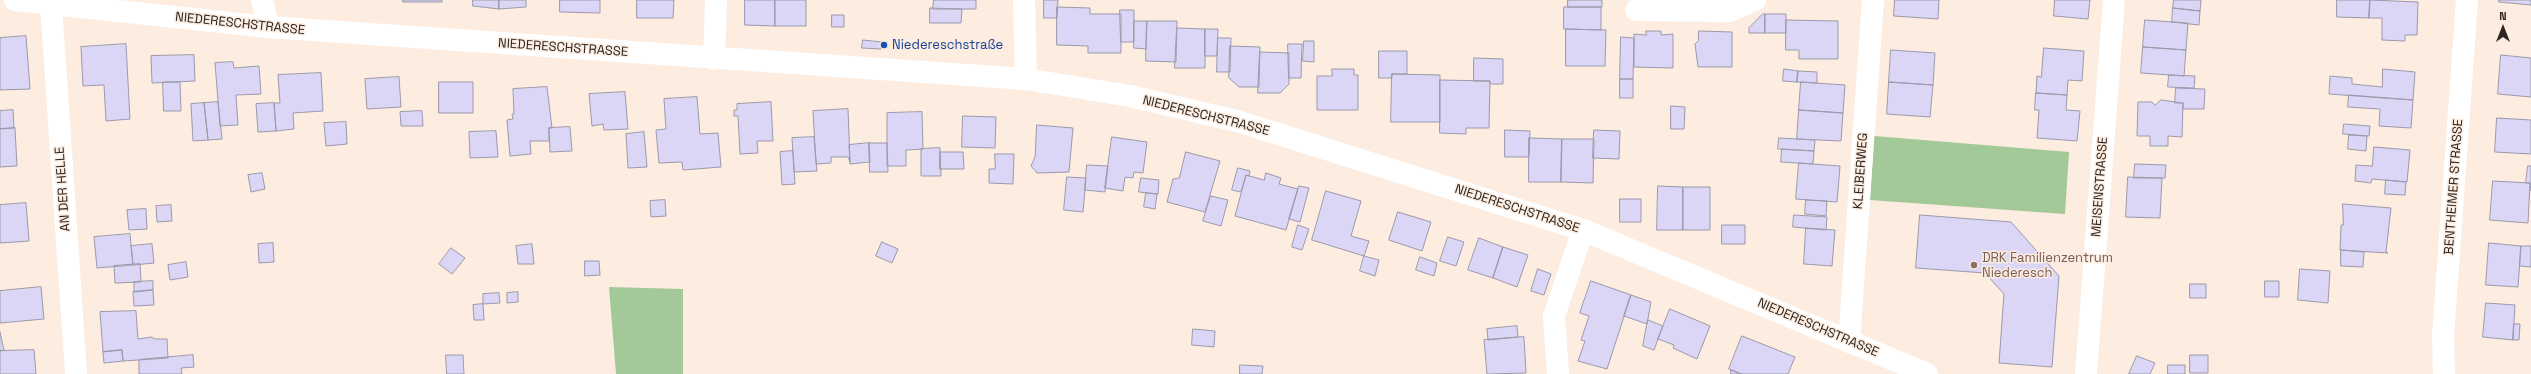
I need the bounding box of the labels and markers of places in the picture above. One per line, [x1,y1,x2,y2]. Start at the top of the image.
place label: Niedereschstraße [892,37,1003,53]
marker: Niedereschstraße [879,40,889,50]
place label: DRK Familienzentrum Niederesch [1982,250,2113,281]
marker: DRK Familienzentrum Niederesch [1969,260,1979,270]

